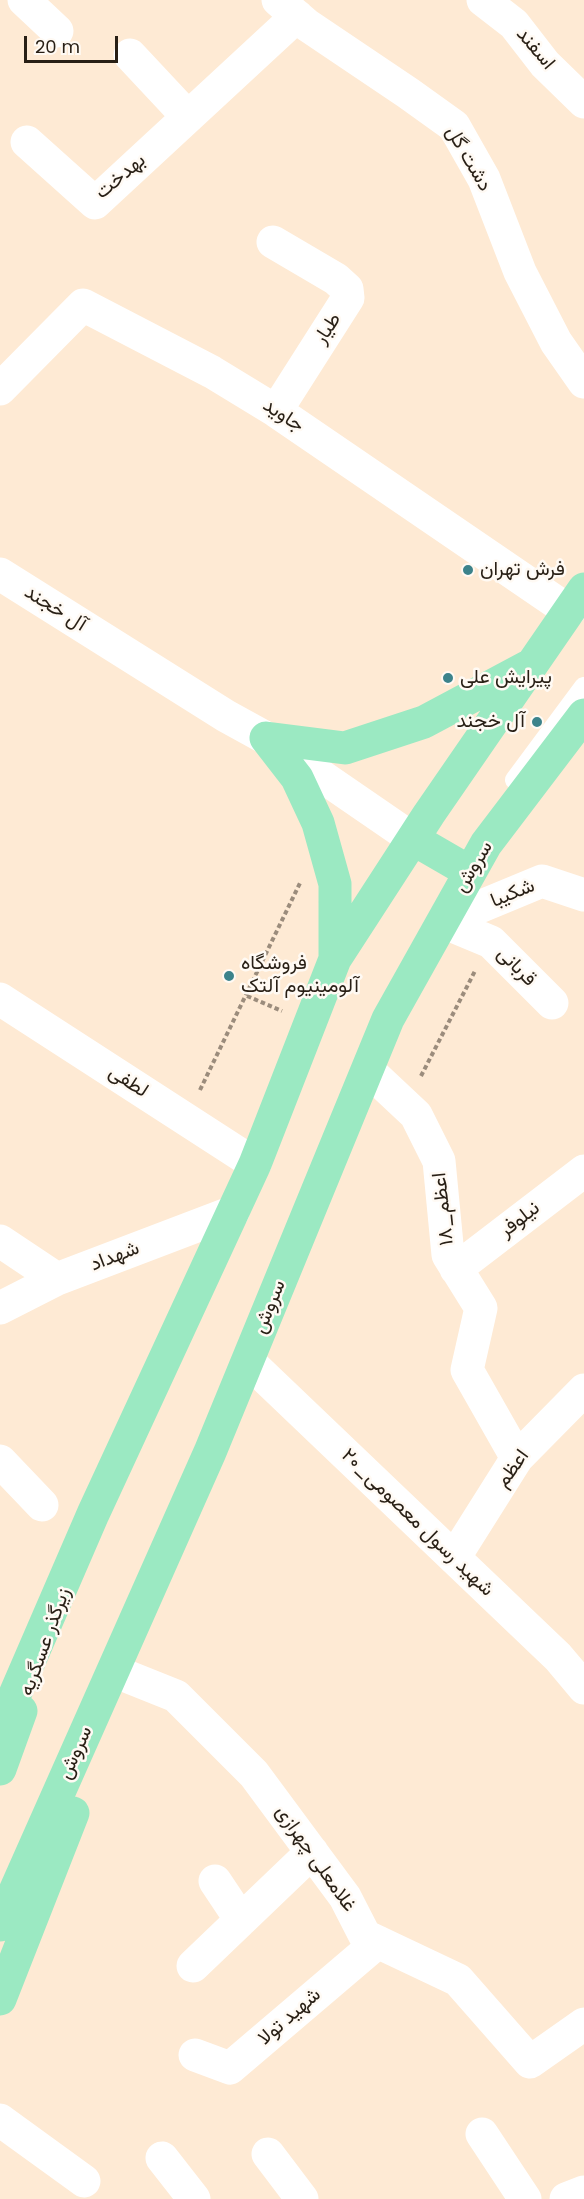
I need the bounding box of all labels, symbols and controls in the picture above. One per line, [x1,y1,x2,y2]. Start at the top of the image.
street label: اسفند [510,23,560,75]
scale bar [27,24,122,62]
text: 20 m [35,34,80,59]
street label: دشت گل [440,122,496,196]
street label: بهدخت [91,149,151,205]
street label: طیار [309,309,347,349]
street label: جاوید [258,394,308,438]
place label: فرش تهران [480,558,565,582]
marker: فرش تهران [461,563,475,577]
street label: آل خجند [20,581,90,637]
place label: پیرایش علی [460,666,552,690]
marker: پیرایش علی [441,671,455,685]
place label: آل خجند [456,710,525,734]
marker: آل خجند [530,715,544,729]
street label: سروش [449,837,499,897]
street label: شکیبا [487,874,539,914]
street label: قربانی [491,942,541,992]
place label: فروشگاه آلومینیوم آلتک [241,952,359,999]
marker: فروشگاه آلومینیوم آلتک [222,969,236,983]
street label: لطفی [104,1060,152,1104]
street label: ۱۸_اعظم [428,1171,460,1247]
street label: نیلوفر [495,1197,545,1243]
street label: شهداد [87,1237,143,1277]
street label: سروش [248,1277,292,1337]
street label: ۲۰_شهید رسول معصومی [336,1444,498,1602]
street label: اعظم [491,1445,535,1493]
street label: زیرگذر عسگریه [15,1585,77,1699]
street label: سروش [54,1723,98,1783]
street label: غلامعلی چهرازی [269,1801,361,1917]
street label: شهید تولا [254,1983,326,2051]

